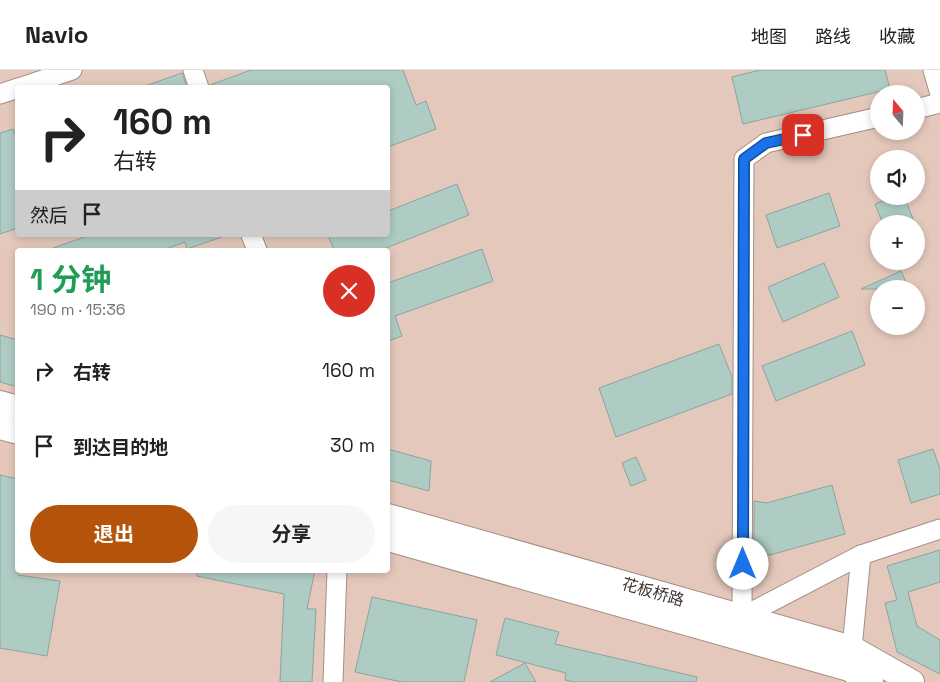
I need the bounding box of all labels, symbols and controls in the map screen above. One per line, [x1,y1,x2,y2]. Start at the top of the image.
text: Navio [25,19,89,50]
text: 地图 [751,25,787,48]
text: 路线 [815,25,851,48]
text: 收藏 [879,25,915,48]
north arrow [870,85,925,140]
map controls [870,85,925,335]
text: 160 m [113,100,212,144]
icon: right [30,105,95,170]
pin [782,114,824,156]
icon: arrive [789,121,817,149]
text: 右转 [113,147,157,175]
button: sound [870,150,925,205]
icon: arrive [78,200,106,228]
text: 然后 [30,203,68,228]
button: + [870,215,925,270]
text: 1 分钟 [30,260,111,299]
button: close [323,265,375,317]
button: − [870,280,925,335]
text: 190 m · 15:36 [30,299,126,320]
icon: right [30,357,58,385]
text: 160 m [322,358,375,383]
text: 右转 [73,360,111,385]
icon: arrive [30,432,58,460]
text: 30 m [330,433,375,458]
text: 到达目的地 [73,435,168,460]
button: 退出 [30,505,198,563]
button: 分享 [208,505,375,563]
position arrow [716,537,768,589]
street label: 花板桥路 [619,573,687,611]

